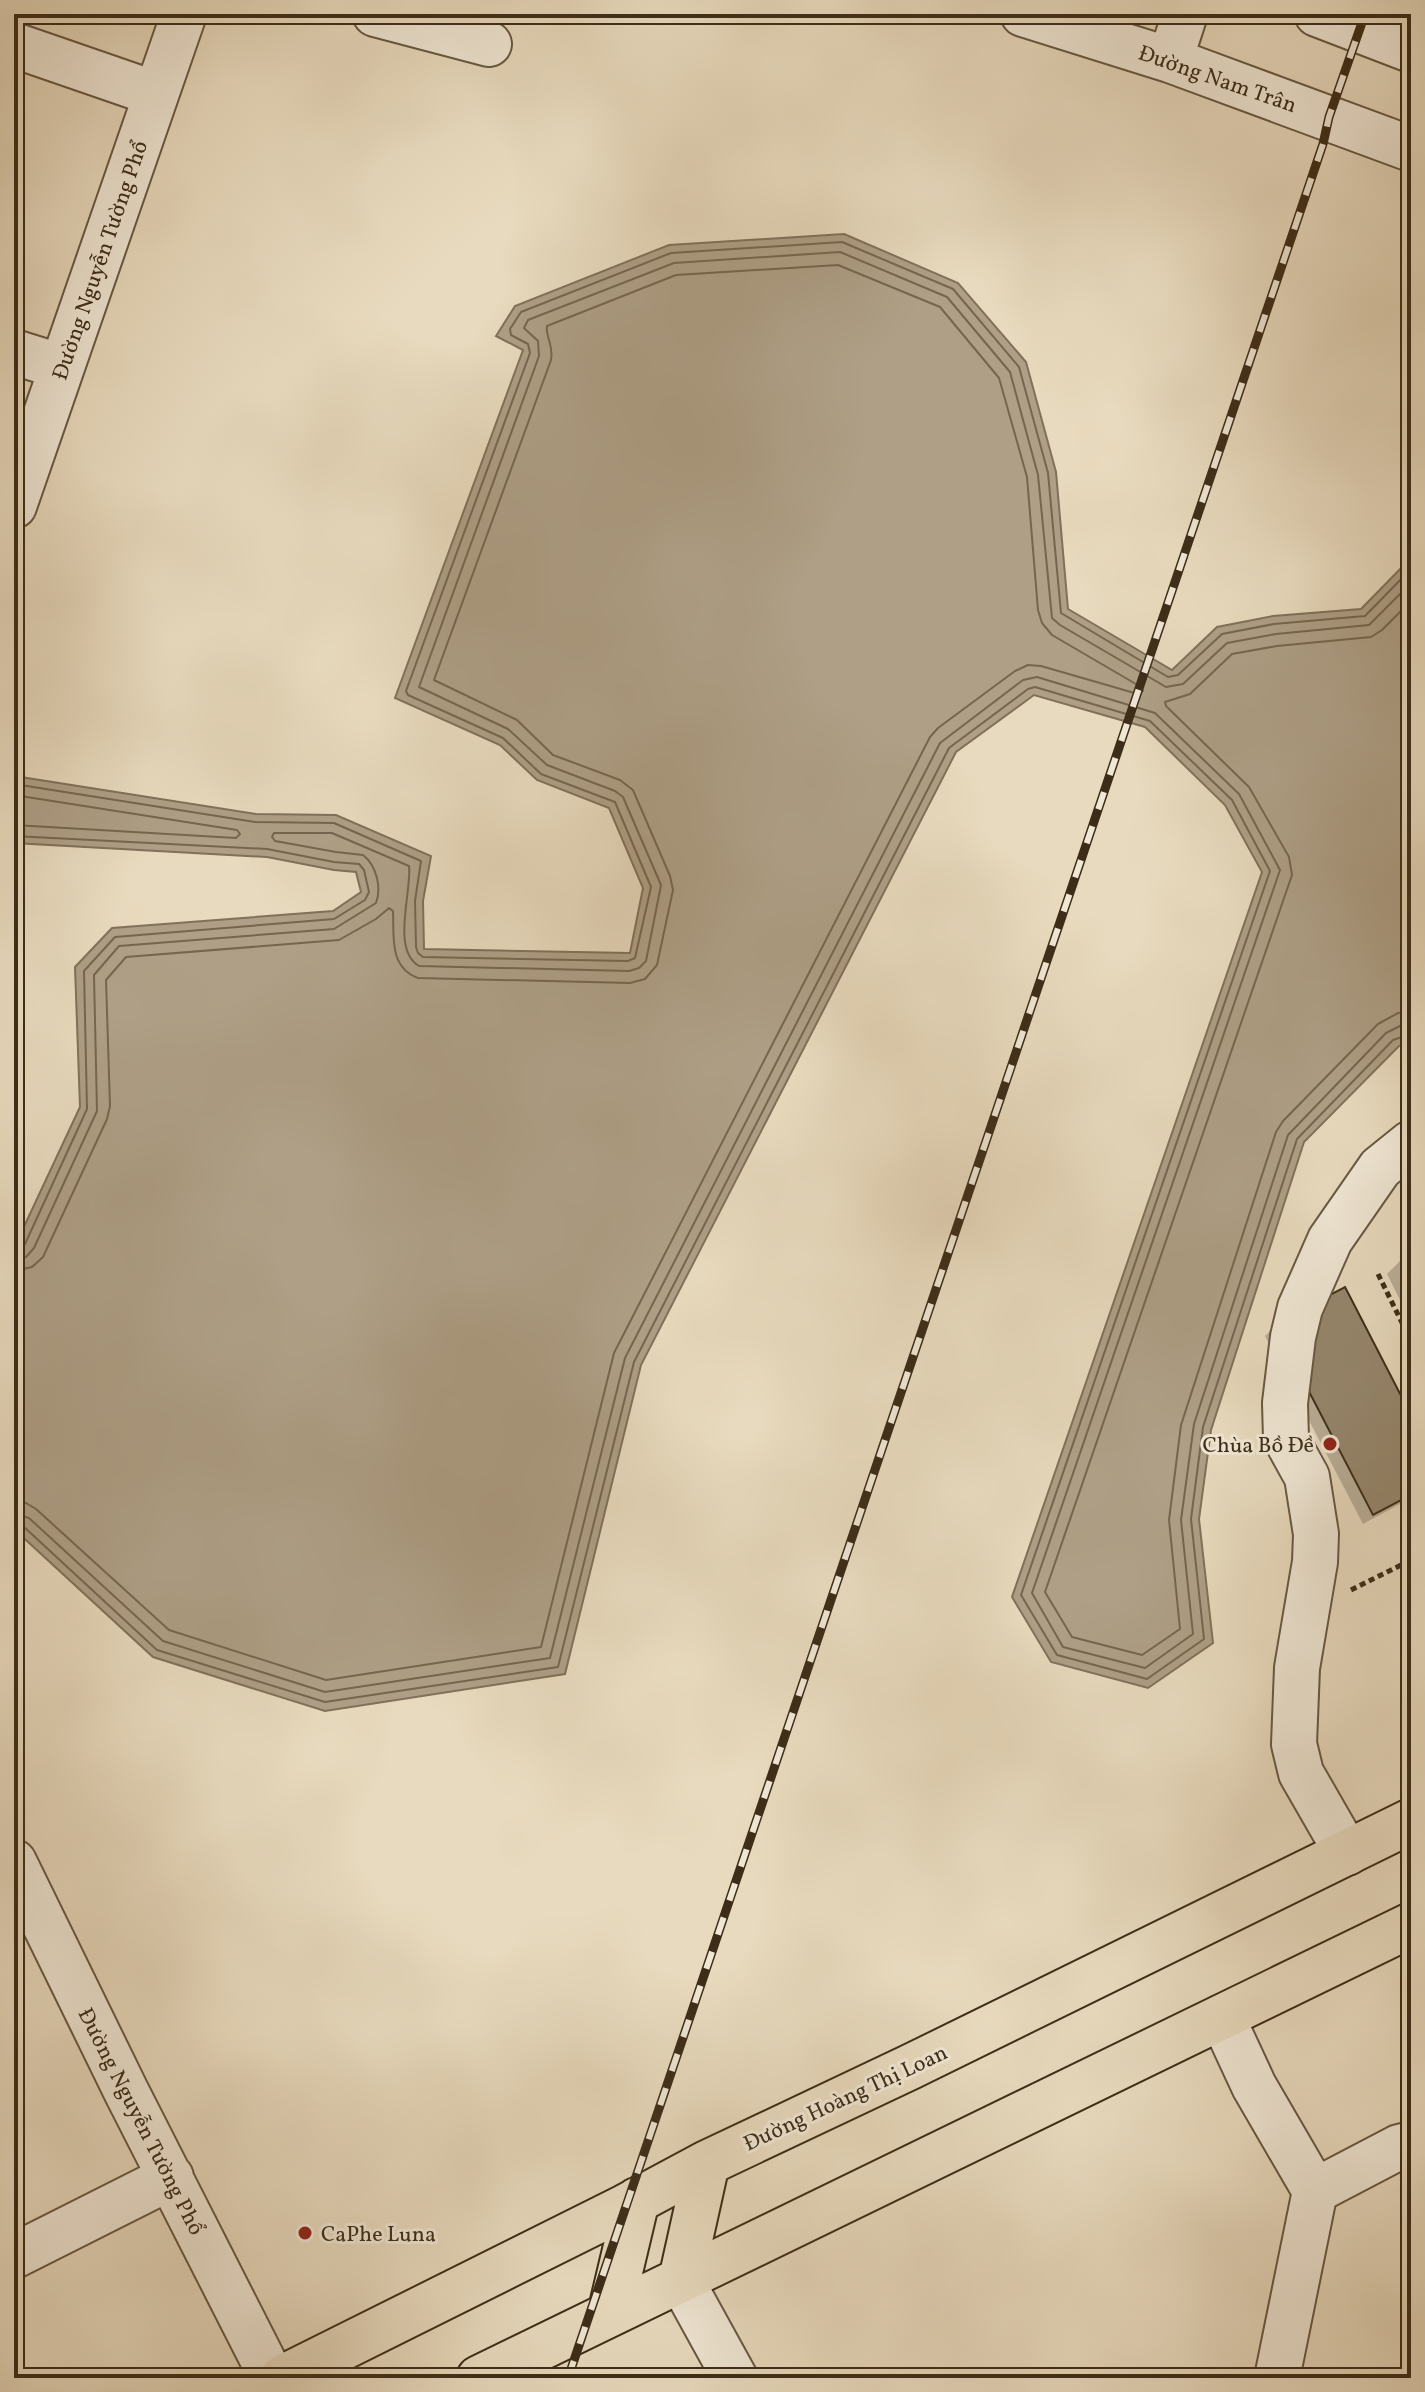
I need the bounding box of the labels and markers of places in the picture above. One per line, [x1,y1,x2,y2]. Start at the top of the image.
place label: Chùa Bồ Đề [1202,1431,1314,1462]
marker: Chùa Bồ Đề [1321,1435,1339,1453]
place label: CaPhe Luna [321,2220,436,2251]
marker: CaPhe Luna [296,2224,314,2242]

